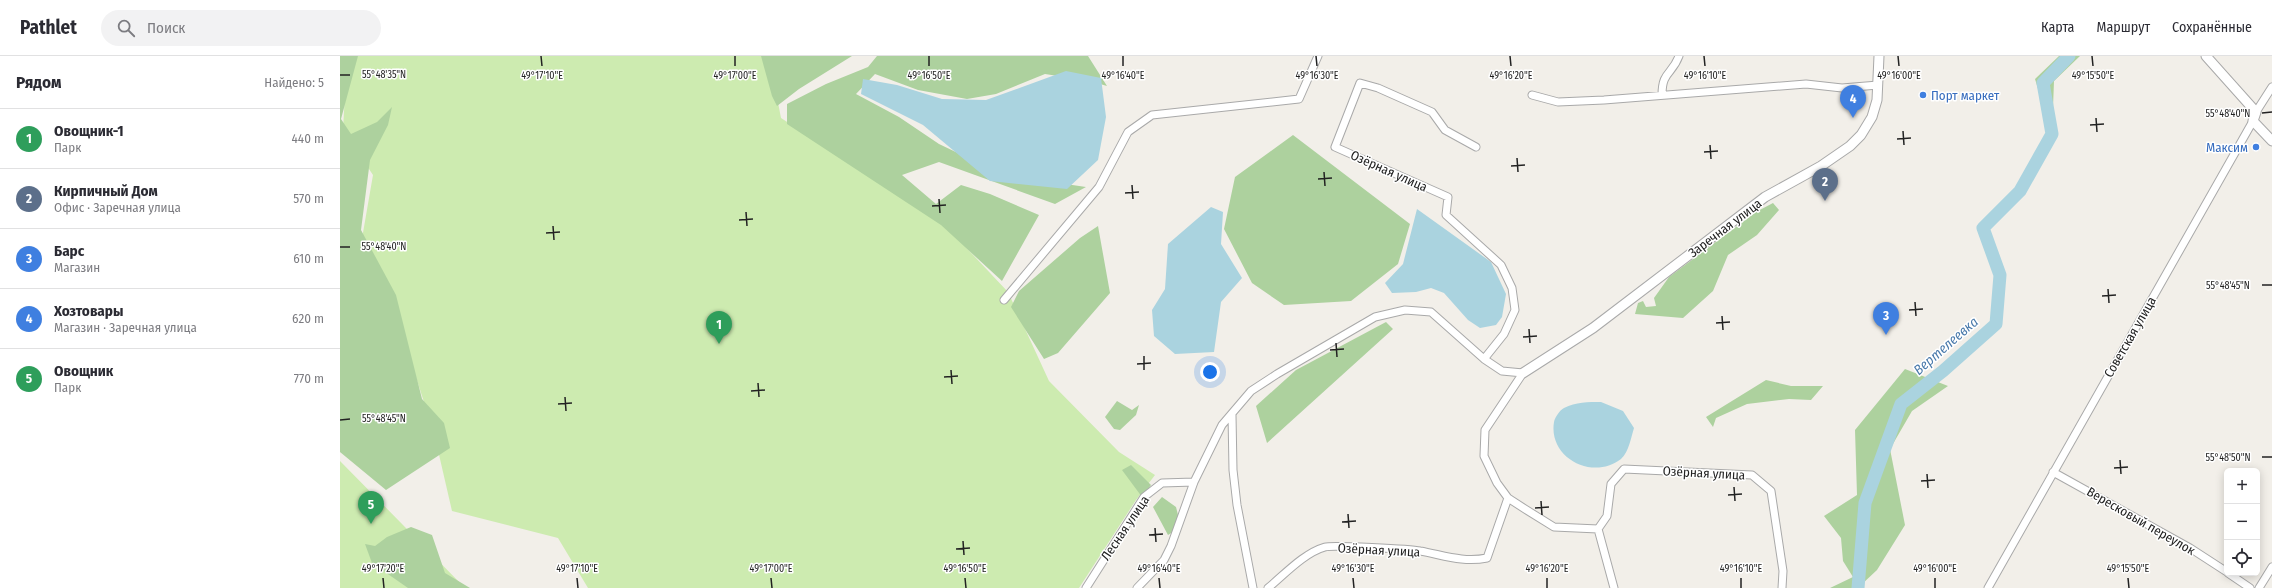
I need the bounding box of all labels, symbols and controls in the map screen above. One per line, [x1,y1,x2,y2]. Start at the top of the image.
search box [101,10,381,46]
text: Pathlet [20,16,77,39]
icon: search [115,17,137,39]
text: Поиск [147,19,185,37]
text: Карта [2041,19,2074,36]
text: Маршрут [2096,19,2150,36]
text: Сохранённые [2172,19,2252,36]
text: 55°48'35"N [362,69,406,81]
text: 49°17'10"E [521,70,563,82]
text: 49°17'00"E [714,70,757,82]
text: 49°16'50"E [907,70,951,82]
text: 49°16'40"E [1102,70,1145,82]
text: 49°16'30"E [1296,70,1339,82]
text: 49°16'20"E [1490,70,1533,82]
text: 49°16'10"E [1684,70,1726,82]
text: 49°16'00"E [1877,70,1921,82]
text: 49°15'50"E [2072,70,2115,82]
text: Рядом [16,72,61,93]
text: Найдено: 5 [264,75,324,90]
pin: 4 [1840,85,1866,118]
place label: Порт маркет [1931,88,2000,103]
marker: Порт маркет [1918,90,1928,100]
text: 55°48'40"N [2206,108,2250,120]
text: Овощник-1 [54,122,124,140]
text: 1 [26,131,32,146]
text: 440 m [292,131,324,146]
text: Парк [54,140,81,155]
place label: Максим [2206,140,2248,155]
marker: Максим [2251,142,2261,152]
street label: Озёрная улица [1348,147,1430,195]
pin: 2 [1812,168,1838,201]
text: Кирпичный Дом [54,182,158,200]
text: 2 [26,191,32,206]
text: 570 m [293,191,324,206]
street label: Заречная улица [1685,196,1765,260]
text: Офис · Заречная улица [54,200,181,215]
text: 55°48'40"N [362,241,406,253]
text: Барс [54,242,84,260]
text: 3 [26,251,32,266]
text: 610 m [293,251,324,266]
text: Магазин [54,260,100,275]
text: 55°48'45"N [2206,280,2250,292]
street label: Советская улица [2101,294,2159,380]
text: Хозтовары [54,302,123,320]
pin: 3 [1873,302,1899,335]
text: 4 [26,311,32,326]
text: 620 m [292,311,324,326]
pin: 1 [706,311,732,344]
water label: Вертелеевка [1910,313,1982,379]
text: Магазин · Заречная улица [54,320,197,335]
text: Овощник [54,362,113,380]
your location [1200,362,1220,382]
text: 5 [26,371,32,386]
text: 770 m [294,371,324,386]
text: Парк [54,380,81,395]
text: 55°48'45"N [362,413,406,425]
text: 55°48'50"N [2206,452,2250,464]
street label: Озёрная улица [1662,463,1746,483]
map controls [2224,468,2260,576]
button: + [2224,468,2260,504]
street label: Вересковый переулок [2084,484,2198,558]
pin: 5 [358,491,384,524]
street label: Лесная улица [1098,493,1152,563]
button: − [2224,504,2260,540]
street label: Озёрная улица [1337,540,1421,560]
button: locate [2224,540,2260,576]
text: 49°17'20"E [362,563,404,575]
text: 49°17'10"E [556,563,598,575]
text: 49°17'00"E [750,563,793,575]
text: 49°16'50"E [943,563,987,575]
text: 49°16'40"E [1138,563,1181,575]
text: 49°16'30"E [1332,563,1375,575]
text: 49°16'20"E [1526,563,1569,575]
text: 49°16'10"E [1720,563,1762,575]
text: 49°16'00"E [1913,563,1957,575]
text: 49°15'50"E [2107,563,2150,575]

